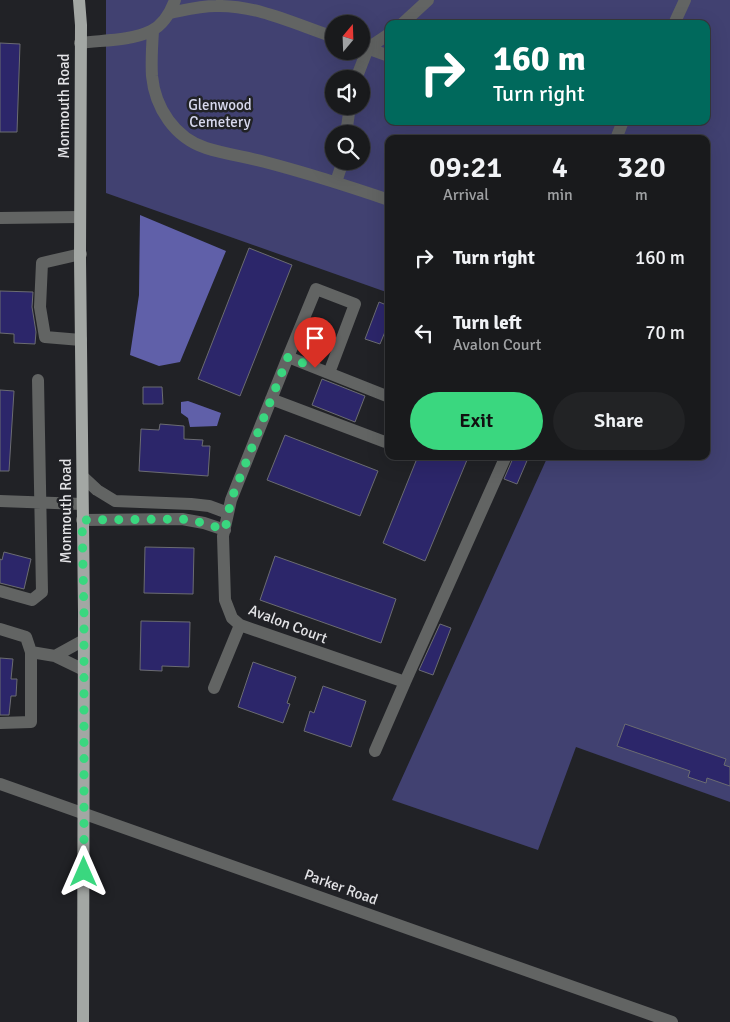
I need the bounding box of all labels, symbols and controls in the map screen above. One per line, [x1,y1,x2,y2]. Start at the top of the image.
north arrow [325,15,370,60]
map controls [325,15,370,170]
text: 160 m [493,37,586,80]
icon: right [410,40,475,105]
street label: Monmouth Road [55,54,73,158]
button: sound [325,70,370,115]
text: Turn right [493,80,585,107]
park label: Glenwood Cemetery [188,96,252,131]
button: search [325,125,370,170]
text: 09:21 [429,149,503,186]
text: 4 [552,149,568,186]
text: 320 [617,149,666,186]
text: Arrival [443,185,489,205]
text: min [547,185,573,205]
text: m [635,185,648,205]
icon: right [410,244,438,272]
text: Turn right [453,246,535,270]
text: 160 m [635,246,685,270]
text: Turn left [453,311,522,335]
pin [294,317,336,368]
icon: left [410,319,438,347]
text: 70 m [645,321,685,345]
icon: arrive [301,324,329,352]
text: Avalon Court [453,335,541,355]
button: Exit [410,392,543,450]
button: Share [553,392,685,450]
street label: Monmouth Road [57,459,75,563]
street label: Avalon Court [246,601,330,647]
position arrow [57,845,109,897]
street label: Parker Road [302,865,380,909]

